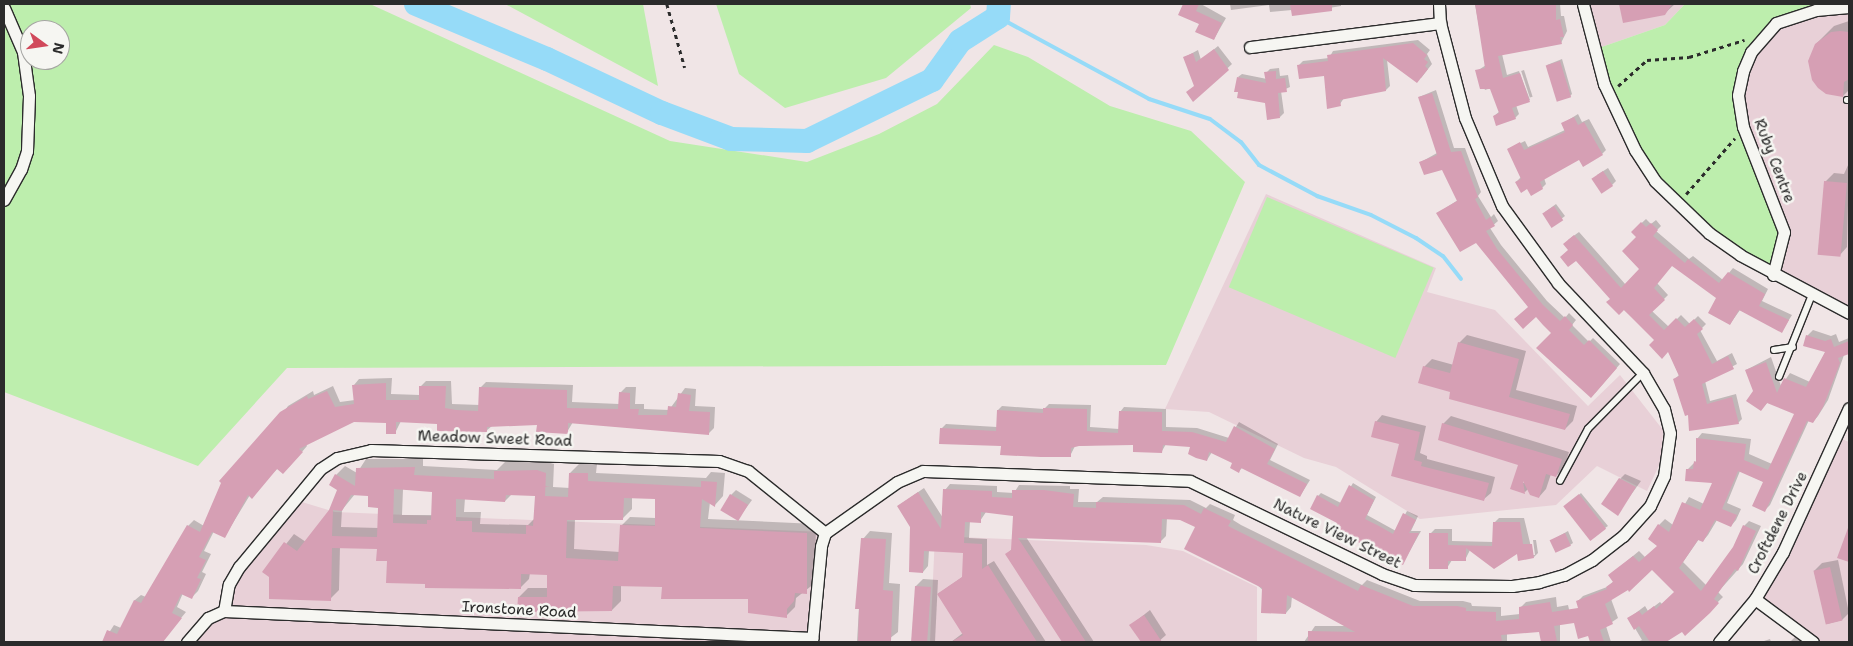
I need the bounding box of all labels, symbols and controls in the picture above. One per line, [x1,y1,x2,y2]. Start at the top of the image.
north arrow [20,20,70,70]
text: N [49,41,69,56]
street label: Ruby Centre [1750,116,1798,206]
street label: Meadow Sweet Road [417,427,573,451]
street label: Croftdene Drive [1744,469,1812,577]
street label: Nature View Street [1270,495,1404,573]
street label: Ironstone Road [461,598,577,622]

